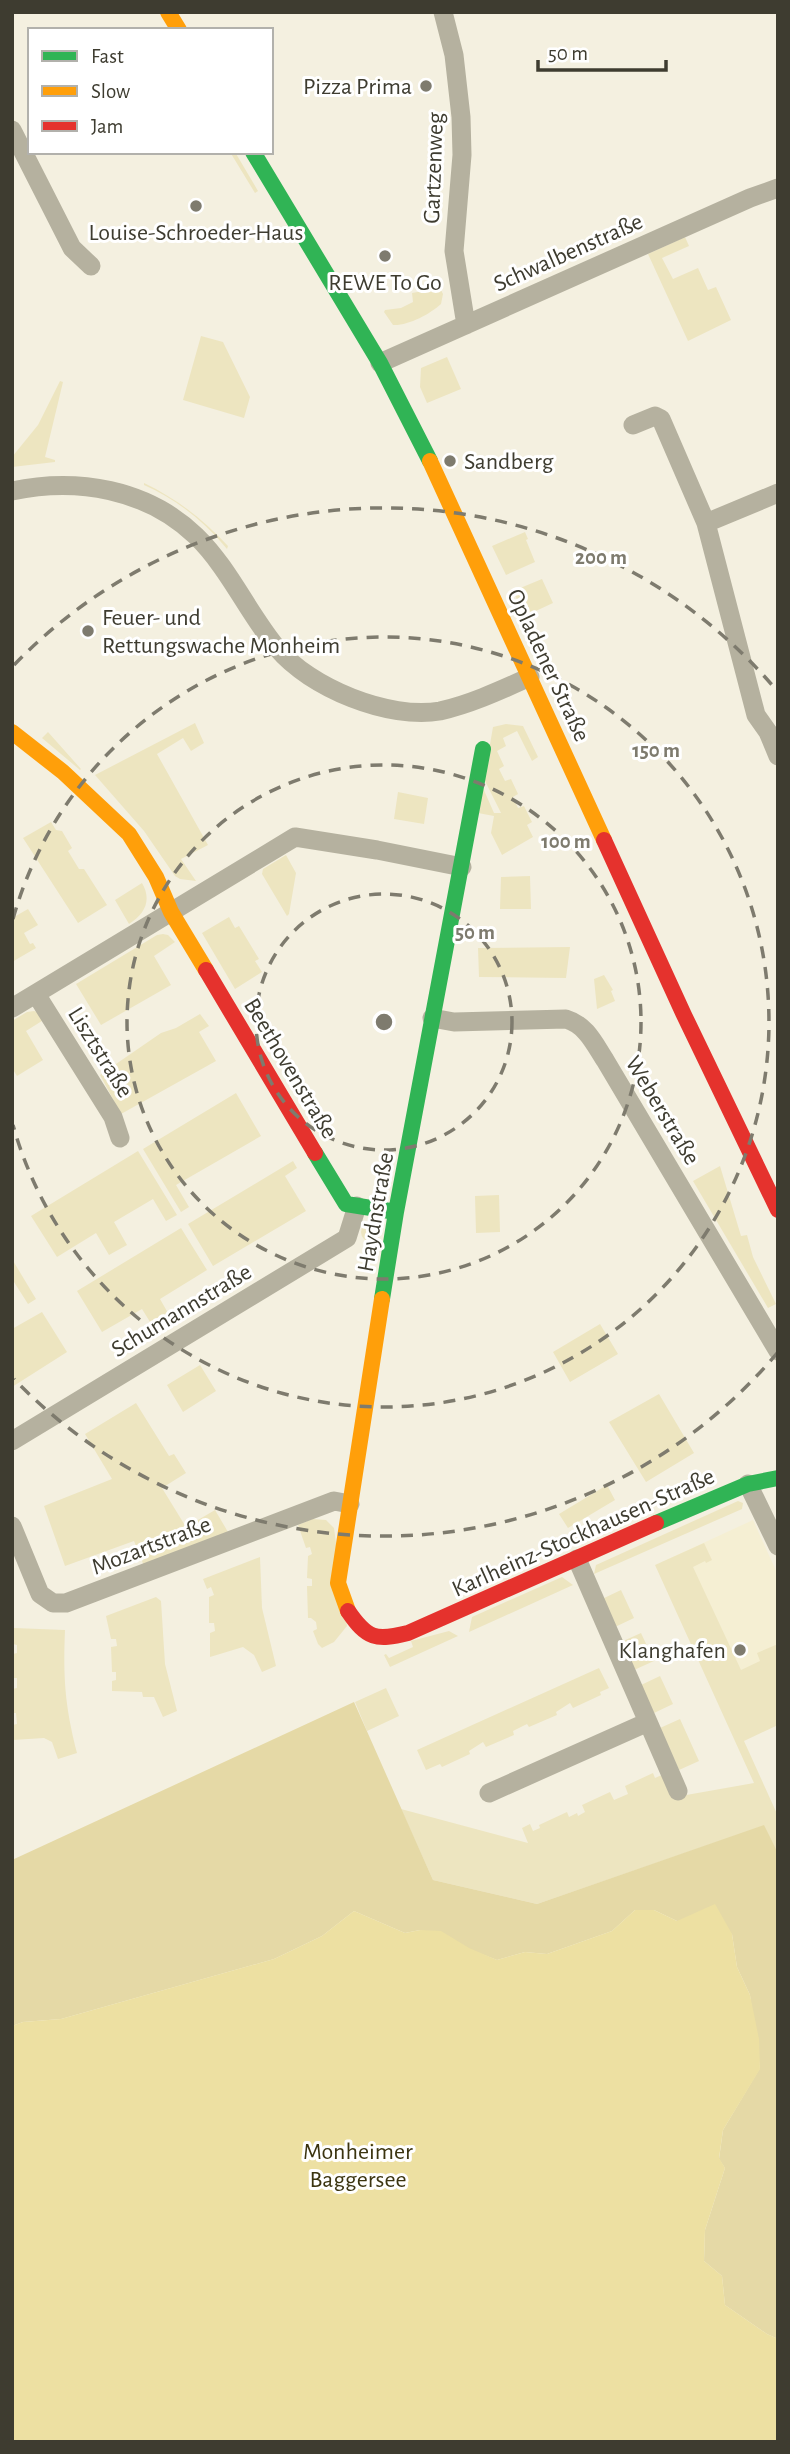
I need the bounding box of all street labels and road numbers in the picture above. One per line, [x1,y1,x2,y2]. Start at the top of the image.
street label: Gartzenweg [420,112,448,224]
street label: Schwalbenstraße [490,209,646,296]
street label: Opladener Straße [502,586,594,745]
street label: Beethovenstraße [239,994,341,1143]
street label: Lisztstraße [63,1003,137,1102]
street label: Weberstraße [620,1052,704,1169]
street label: Haydnstraße [354,1151,398,1274]
street label: Schumannstraße [107,1260,256,1362]
street label: Karlheinz-Stockhausen-Straße [449,1464,718,1602]
street label: Mozartstraße [88,1512,214,1580]

